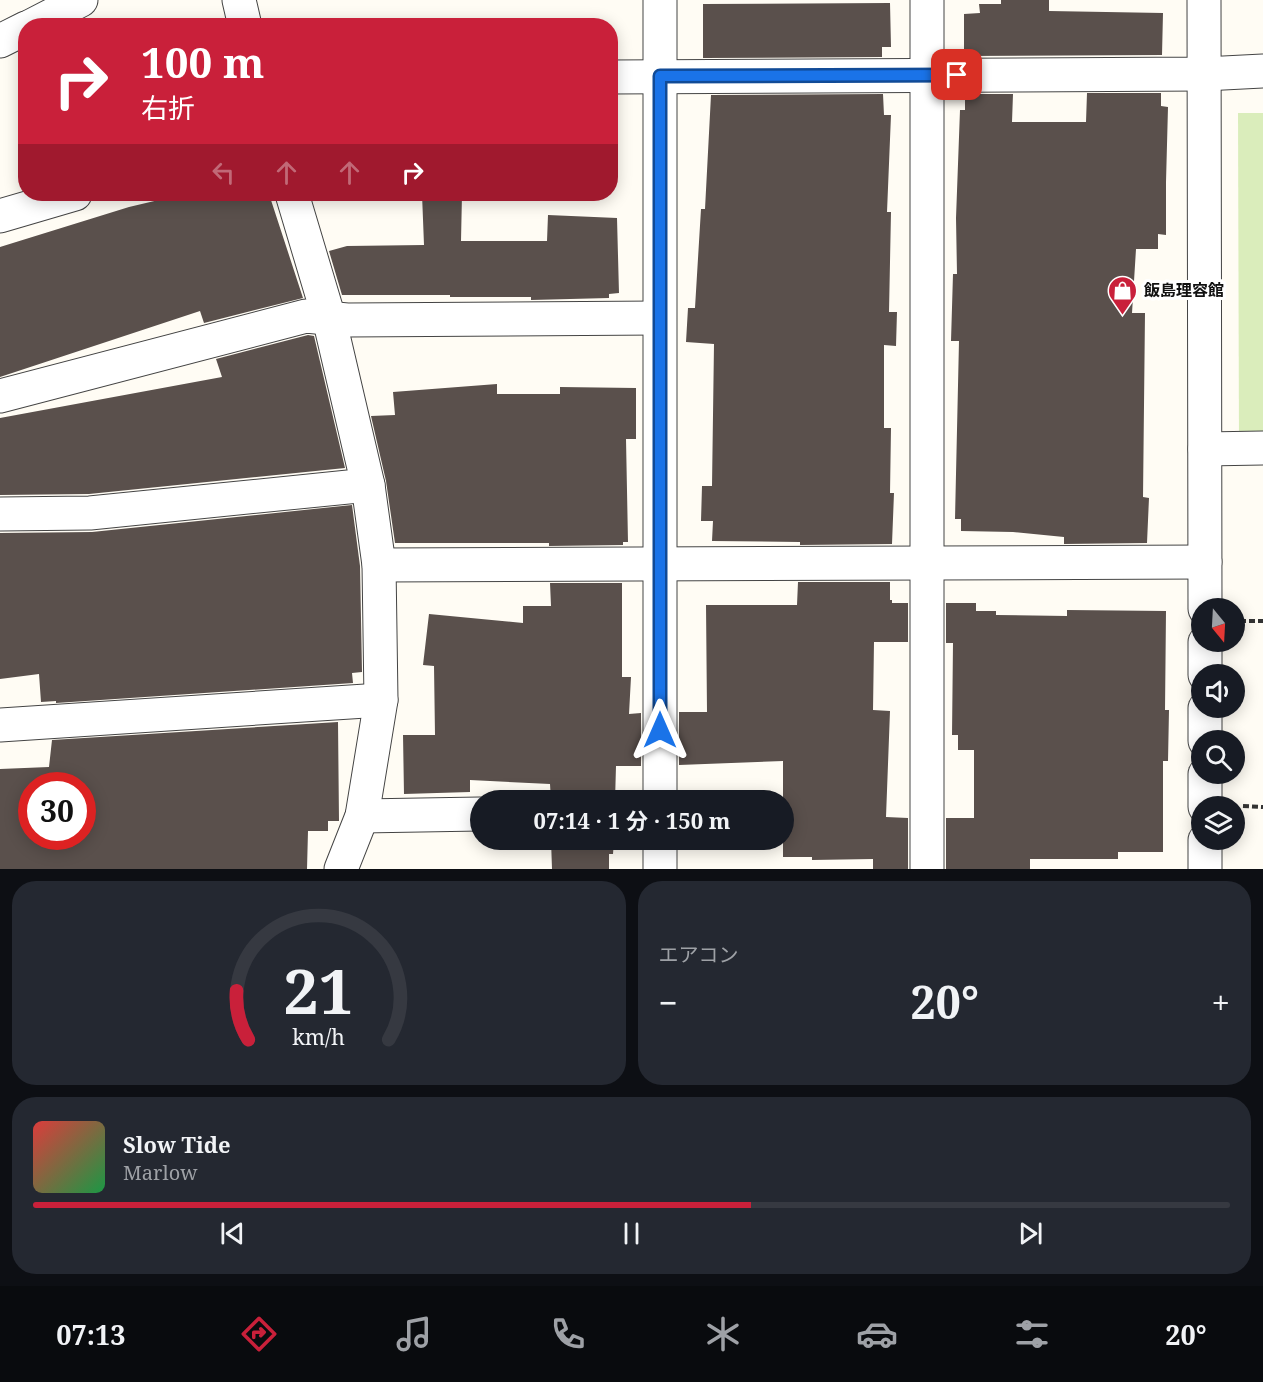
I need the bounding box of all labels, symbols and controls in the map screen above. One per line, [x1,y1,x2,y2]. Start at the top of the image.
text: 100 m [141,33,265,90]
icon: right [42,42,120,120]
pin [931,49,982,100]
icon: arrive [940,58,973,91]
text: 右折 [141,89,195,126]
icon: left [207,156,240,189]
icon: ahead [270,156,303,189]
icon: ahead [333,156,366,189]
icon: right [396,156,429,189]
shop icon: 飯島理容館 [1107,274,1139,316]
place label: 飯島理容館 [1143,279,1224,301]
north arrow [1191,598,1245,652]
map controls [1191,598,1245,850]
button: sound [1191,664,1245,718]
position arrow [628,698,692,762]
button: search [1191,730,1245,784]
speed limit sign: 30 [18,772,96,850]
button: layers [1191,796,1245,850]
text: 07:14 · 1 分 · 150 m [533,805,731,835]
text: エアコン [659,941,739,968]
text: 21 [283,947,354,1032]
text: 20° [910,971,979,1032]
text: − [659,980,678,1025]
text: + [1212,980,1230,1025]
text: km/h [292,1022,345,1051]
text: Slow Tide [123,1129,231,1159]
text: Marlow [123,1159,197,1186]
icon: previous [216,1217,249,1250]
icon: pause [615,1217,648,1250]
icon: next [1014,1217,1047,1250]
icon: directions [238,1313,280,1355]
icon: music [393,1313,435,1355]
icon: phone [547,1313,589,1355]
icon: climate [702,1313,744,1355]
icon: car [856,1313,898,1355]
icon: filters [1011,1313,1053,1355]
text: 07:13 [56,1316,126,1353]
text: 20° [1165,1316,1207,1353]

